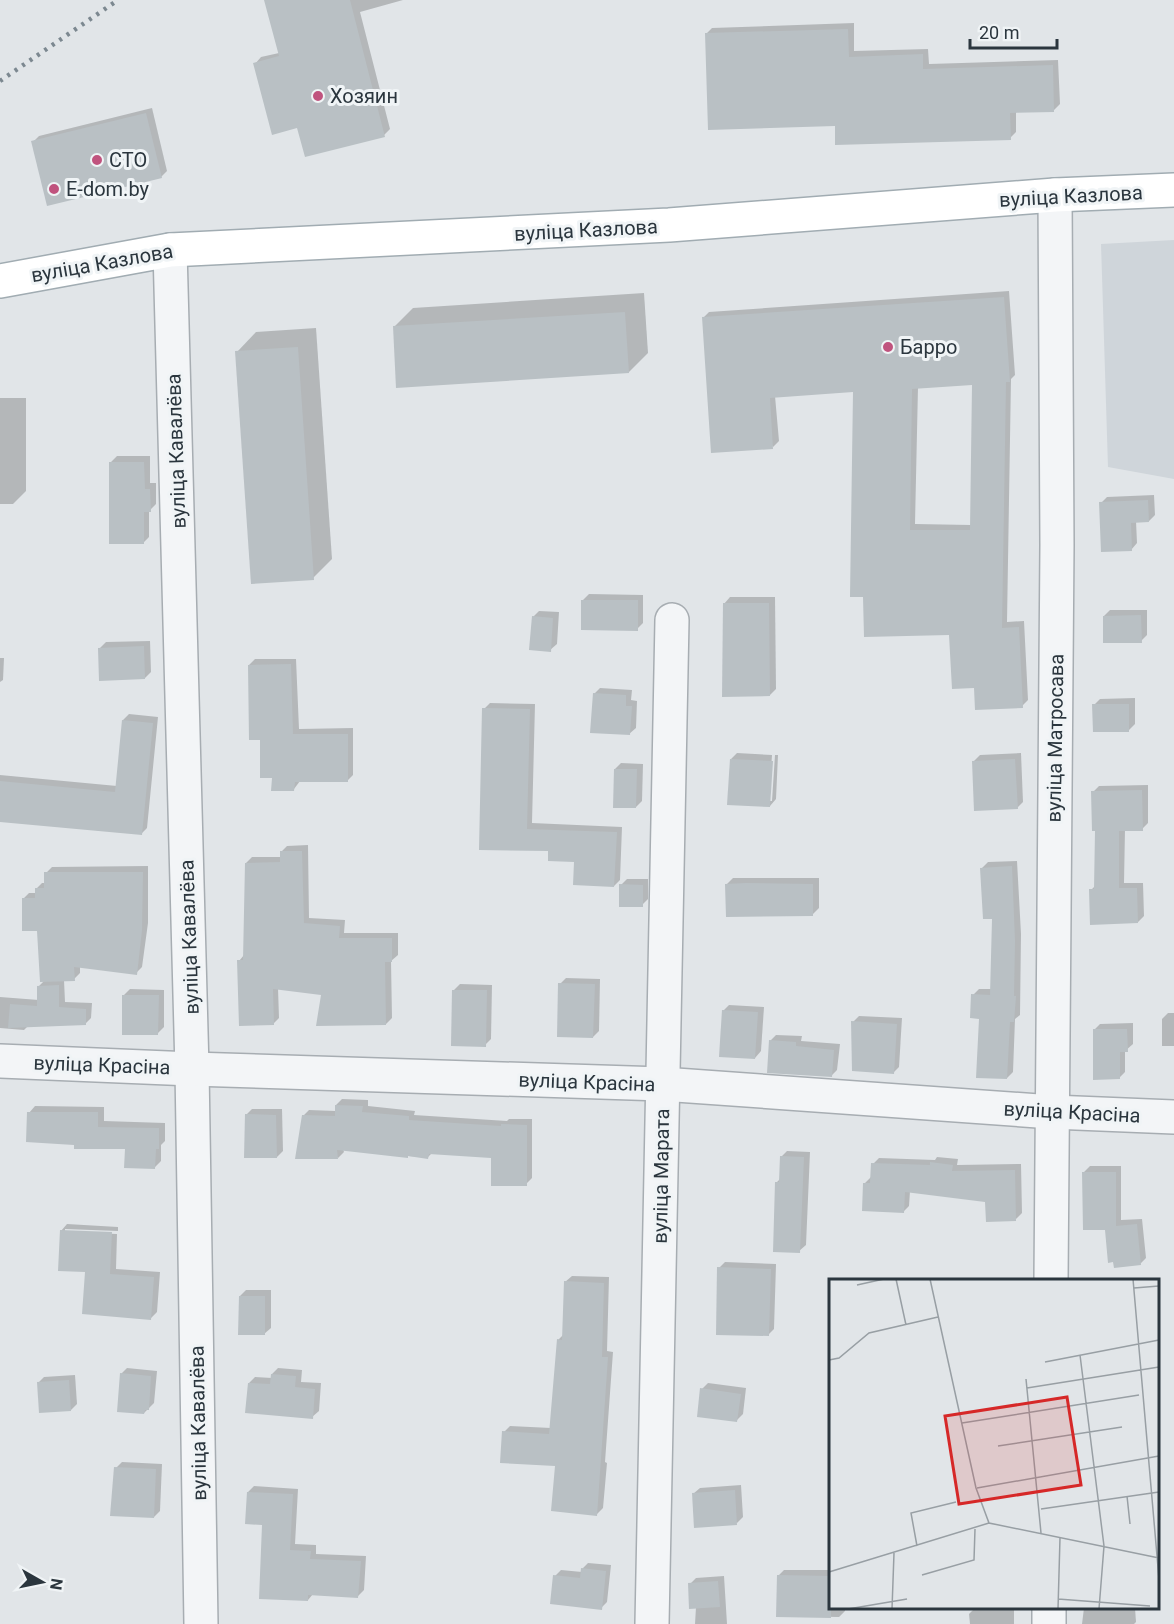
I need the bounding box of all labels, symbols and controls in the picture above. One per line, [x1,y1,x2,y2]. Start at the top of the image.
scale bar [970,12,1057,50]
text: 20 m [979,22,1019,43]
place label: Хозяин [330,84,398,108]
marker: Хозяин [311,89,325,103]
place label: СТО [109,148,147,172]
marker: СТО [90,153,104,167]
place label: E-dom.by [66,177,150,201]
street label: вуліца Казлова [999,180,1143,212]
marker: E-dom.by [47,182,61,196]
street label: вуліца Казлова [514,214,658,246]
street label: вуліца Казлова [29,239,175,287]
place label: Барро [900,335,957,359]
marker: Барро [881,340,895,354]
street label: вуліца Кавалёва [161,373,191,529]
street label: вуліца Матросава [1042,653,1068,823]
street label: вуліца Кавалёва [174,859,204,1015]
street label: вуліца Красіна [33,1051,171,1079]
street label: вуліца Красіна [518,1068,656,1096]
street label: вуліца Красіна [1003,1096,1141,1128]
street label: вуліца Марата [648,1108,674,1244]
inset map [829,1279,1159,1609]
street label: вуліца Кавалёва [185,1345,211,1501]
north arrow [12,1552,72,1612]
text: N [46,1577,67,1591]

